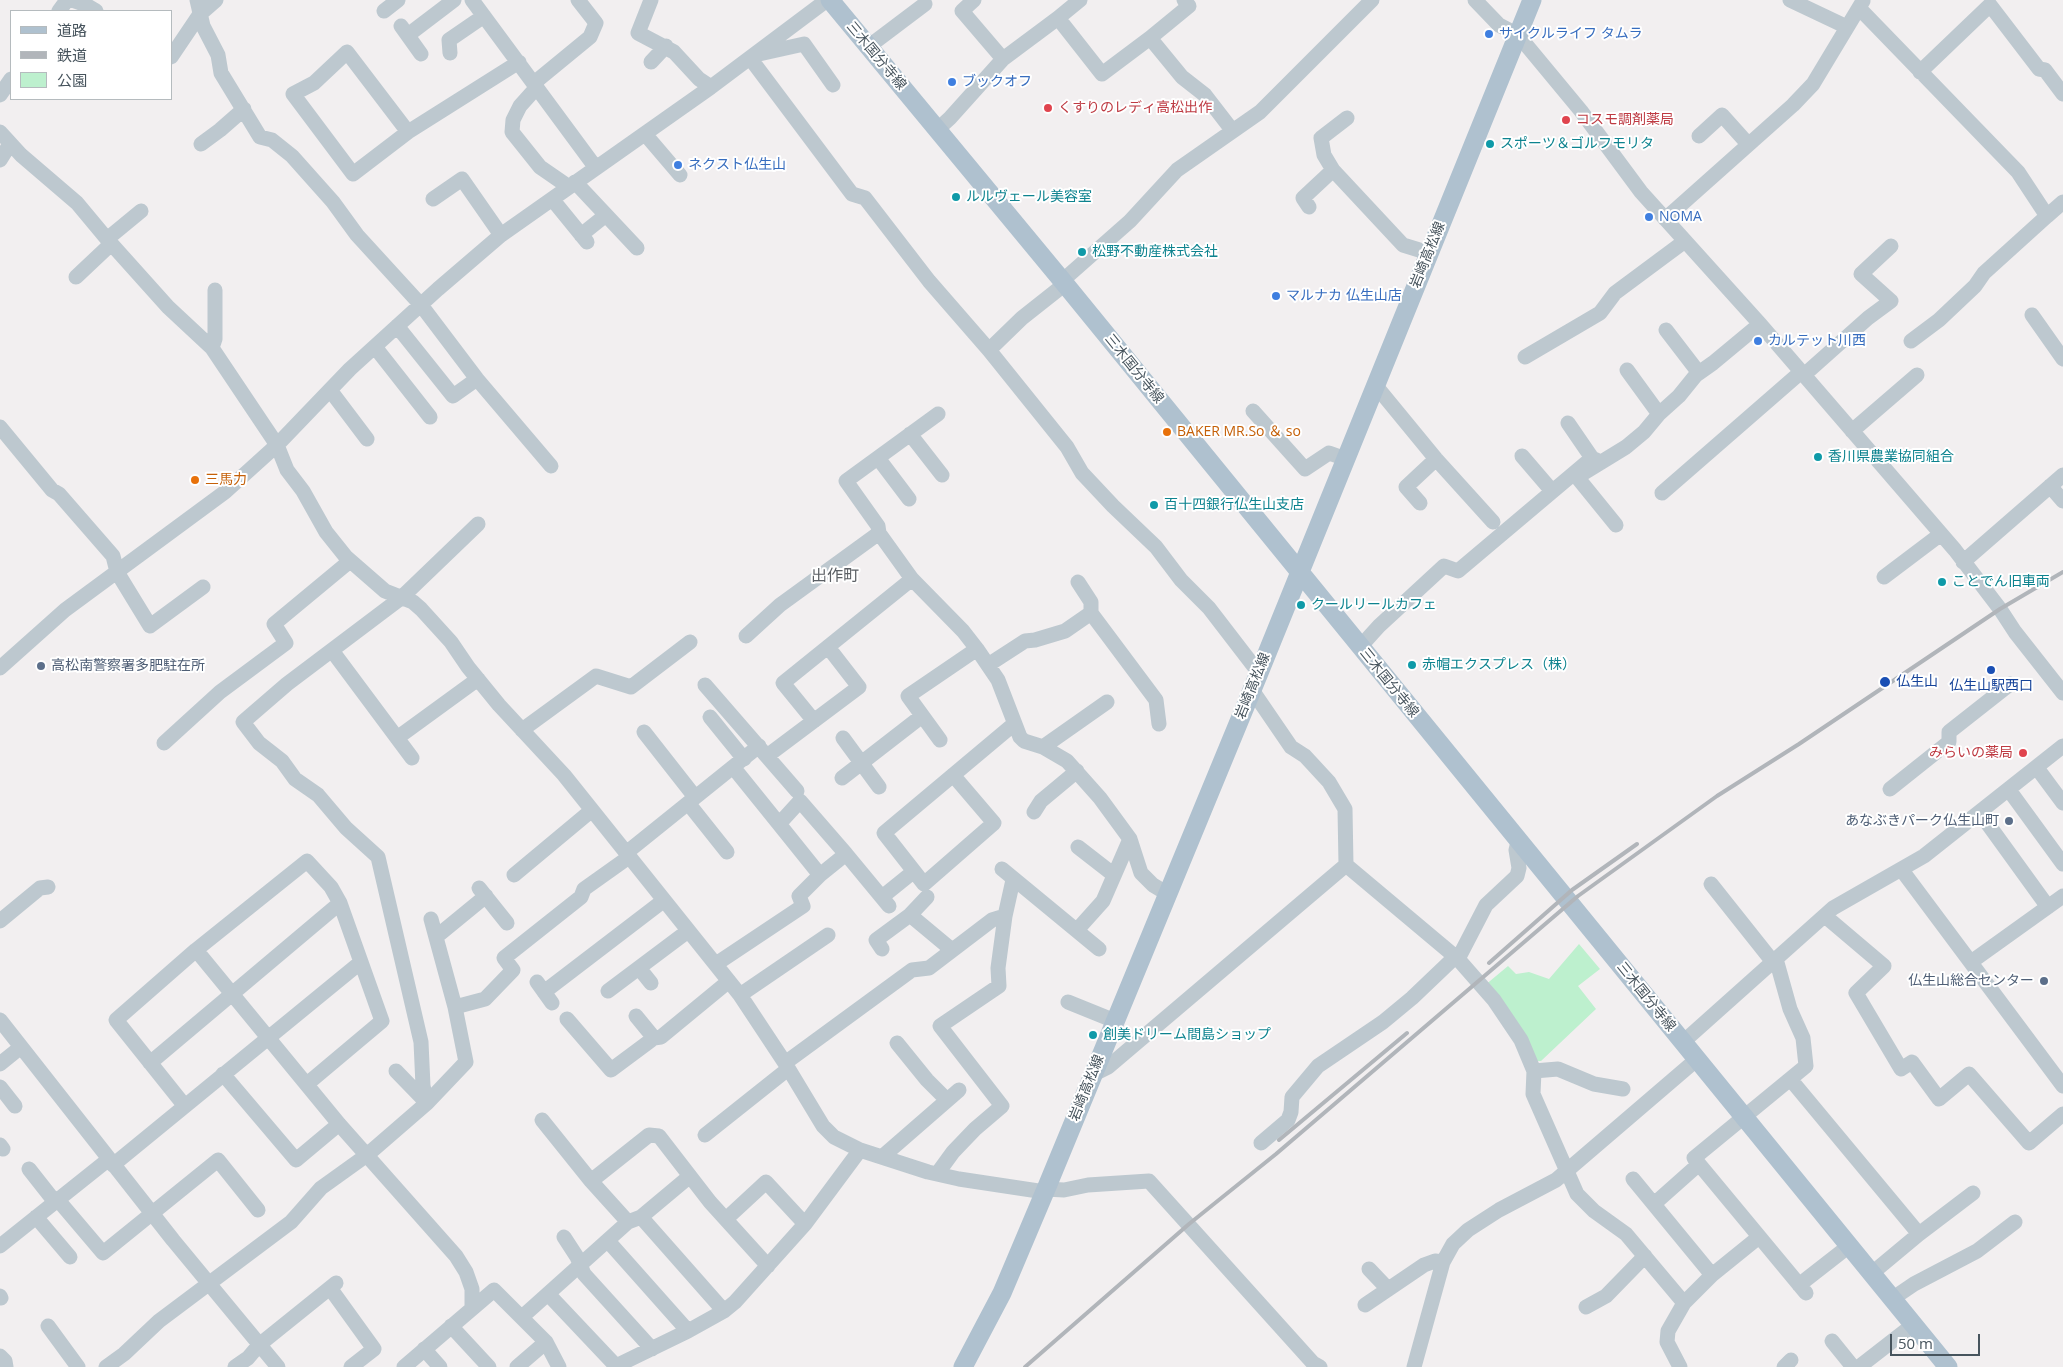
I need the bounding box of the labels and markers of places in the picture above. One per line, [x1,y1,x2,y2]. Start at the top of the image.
place label: サイクルライフ タムラ [1499,26,1643,42]
marker: サイクルライフ タムラ [1483,28,1495,40]
place label: ブックオフ [962,74,1032,90]
marker: ブックオフ [946,76,958,88]
place label: くすりのレディ高松出作 [1058,100,1212,116]
marker: くすりのレディ高松出作 [1042,102,1054,114]
place label: コスモ調剤薬局 [1576,112,1674,128]
marker: コスモ調剤薬局 [1560,114,1572,126]
place label: スポーツ＆ゴルフモリタ [1500,136,1654,152]
marker: スポーツ＆ゴルフモリタ [1484,138,1496,150]
place label: ネクスト仏生山 [688,157,786,173]
marker: ネクスト仏生山 [672,159,684,171]
place label: ルルヴェール美容室 [966,189,1092,205]
marker: ルルヴェール美容室 [950,191,962,203]
place label: NOMA [1659,209,1702,225]
marker: NOMA [1643,211,1655,223]
place label: 松野不動産株式会社 [1092,244,1218,260]
marker: 松野不動産株式会社 [1076,246,1088,258]
place label: マルナカ 仏生山店 [1286,288,1402,304]
marker: マルナカ 仏生山店 [1270,290,1282,302]
place label: カルテット川西 [1768,333,1866,349]
marker: カルテット川西 [1752,335,1764,347]
place label: BAKER MR.So ＆ so [1177,424,1301,440]
marker: BAKER MR.So ＆ so [1161,426,1173,438]
place label: 香川県農業協同組合 [1828,449,1954,465]
marker: 香川県農業協同組合 [1812,451,1824,463]
place label: 三馬力 [205,472,247,488]
marker: 三馬力 [189,474,201,486]
place label: 百十四銀行仏生山支店 [1164,497,1304,513]
marker: 百十四銀行仏生山支店 [1148,499,1160,511]
place label: ことでん旧車両 [1952,574,2050,590]
marker: ことでん旧車両 [1936,576,1948,588]
place label: クールリールカフェ [1311,597,1437,613]
marker: クールリールカフェ [1295,599,1307,611]
place label: 赤帽エクスプレス（株） [1422,657,1576,673]
place label: 高松南警察署多肥駐在所 [51,658,205,674]
marker: 赤帽エクスプレス（株） [1406,659,1418,671]
marker: 高松南警察署多肥駐在所 [35,660,47,672]
marker: 仏生山駅西口 [1985,664,1997,676]
place label: 仏生山 [1896,674,1938,690]
marker: 仏生山 [1878,675,1892,689]
place label: 仏生山駅西口 [1949,678,2033,694]
place label: みらいの薬局 [1929,745,2013,761]
marker: みらいの薬局 [2017,747,2029,759]
place label: あなぶきパーク仏生山町 [1845,813,1999,829]
marker: あなぶきパーク仏生山町 [2003,815,2015,827]
place label: 仏生山総合センター [1908,973,2034,989]
marker: 仏生山総合センター [2038,975,2050,987]
place label: 創美ドリーム間島ショップ [1103,1027,1271,1043]
marker: 創美ドリーム間島ショップ [1087,1029,1099,1041]

